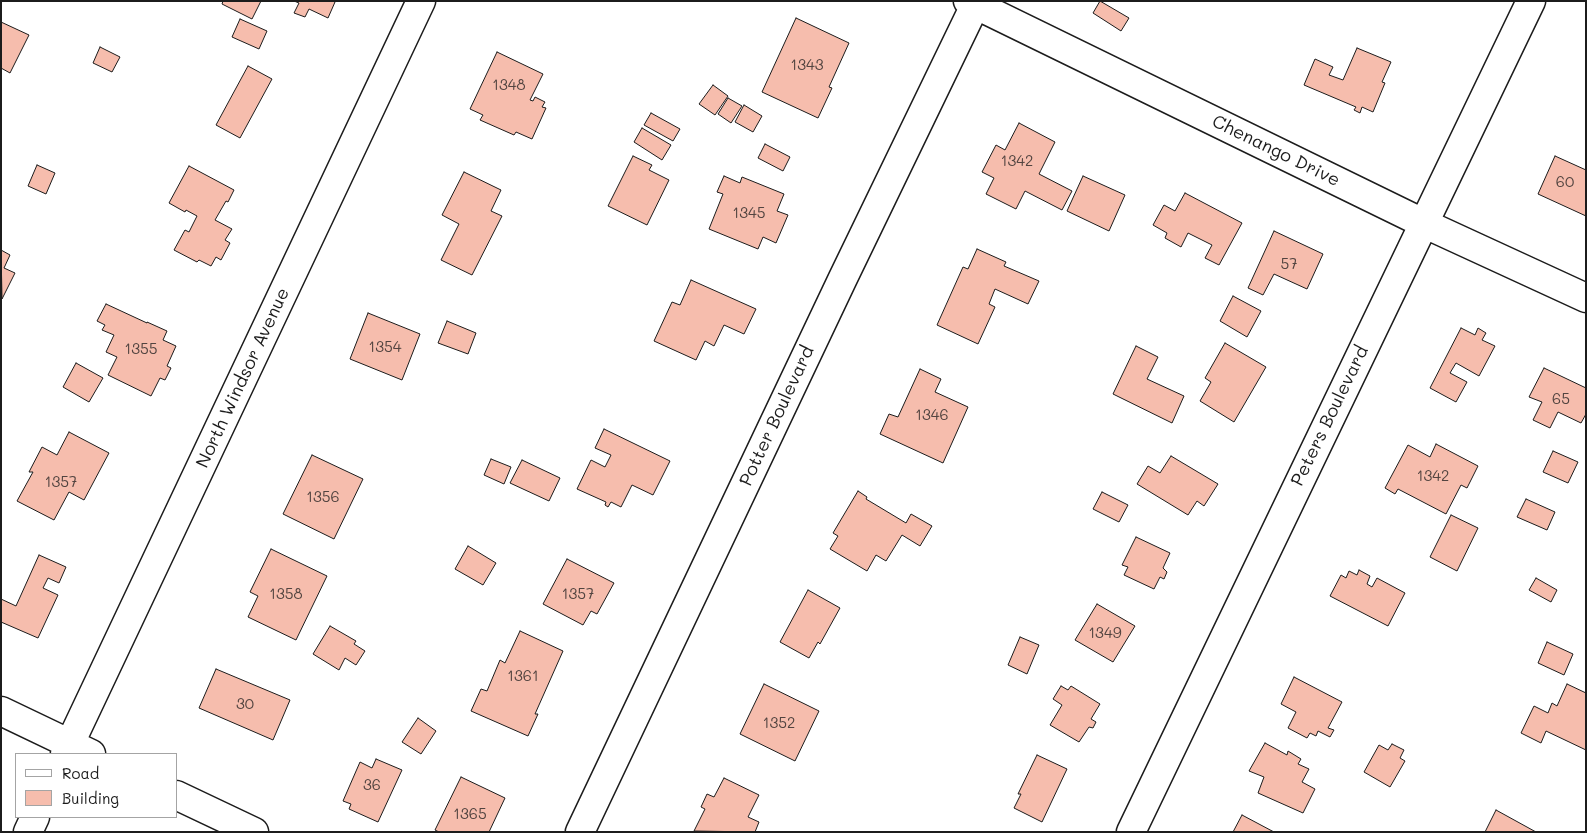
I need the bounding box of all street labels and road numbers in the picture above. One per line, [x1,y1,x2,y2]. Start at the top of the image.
street label: Chenango Drive [1208,111,1344,191]
street label: North Windsor Avenue [192,285,294,471]
street label: Peters Boulevard [1287,342,1373,490]
street label: Potter Boulevard [735,343,819,489]

